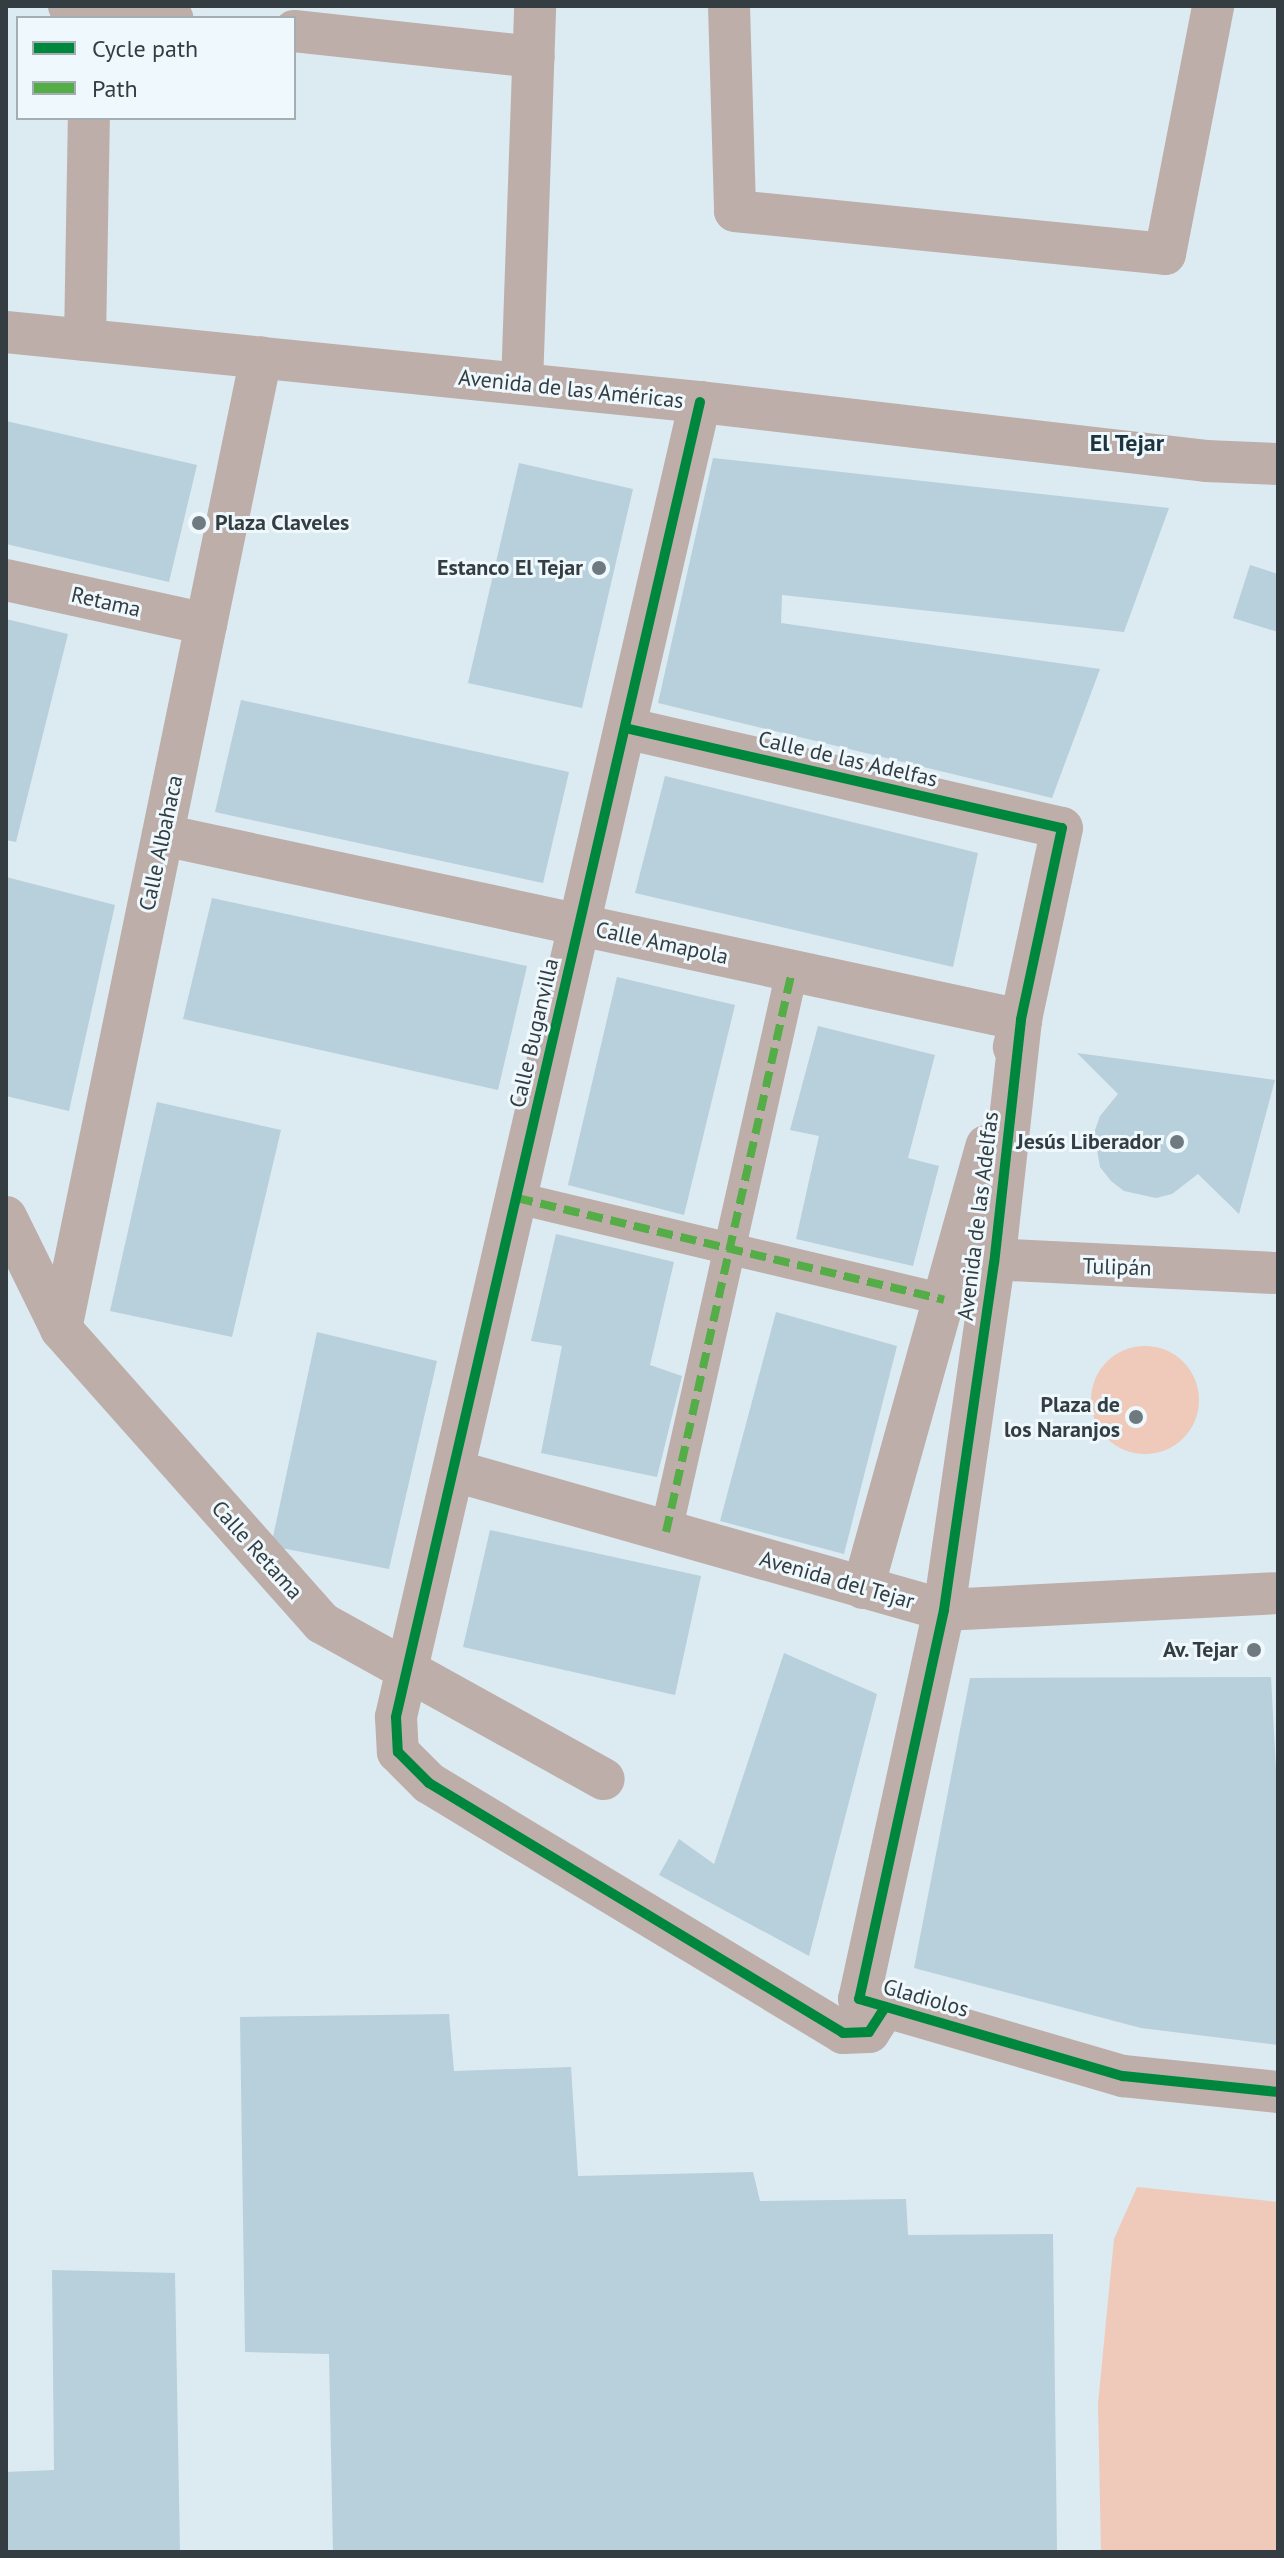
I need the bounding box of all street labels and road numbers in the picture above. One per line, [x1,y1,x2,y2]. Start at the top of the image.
street label: Avenida de las Américas [457,364,685,414]
street label: Retama [69,581,143,623]
street label: Calle de las Adelfas [755,725,941,793]
street label: Calle Albahaca [134,772,188,914]
street label: Calle Amapola [593,916,731,970]
street label: Calle Buganvilla [504,956,564,1110]
street label: Avenida de las Adelfas [952,1110,1004,1322]
street label: Tulipán [1082,1253,1152,1281]
street label: Calle Retama [206,1495,308,1605]
street label: Avenida del Tejar [756,1545,918,1615]
street label: Gladiolos [880,1973,972,2023]

